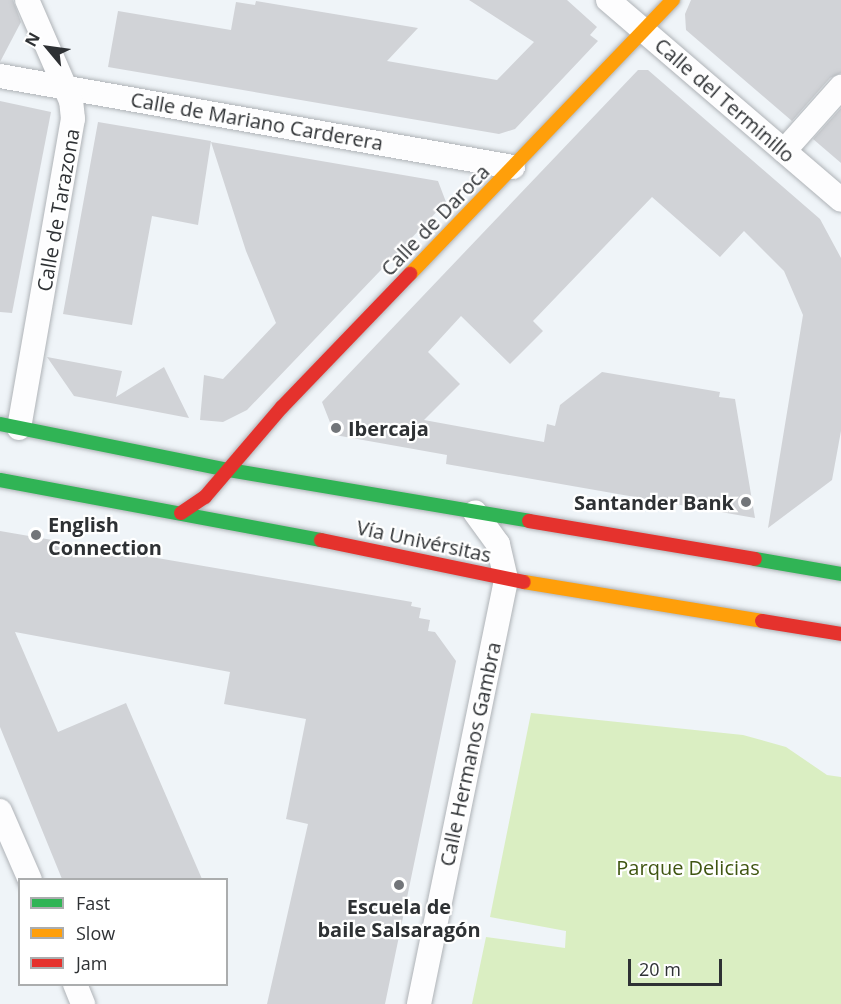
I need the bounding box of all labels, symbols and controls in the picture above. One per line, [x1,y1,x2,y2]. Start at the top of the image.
north arrow [18,18,78,78]
text: N [19,28,45,50]
street label: Calle del Terminillo [650,33,800,167]
street label: Calle de Mariano Carderera [129,87,385,155]
street label: Calle de Tarazona [32,127,84,293]
street label: Calle de Daroca [376,159,494,281]
place label: Ibercaja [348,416,429,440]
marker: Ibercaja [329,421,343,435]
place label: Santander Bank [574,490,734,514]
marker: Santander Bank [739,495,753,509]
place label: English Connection [48,512,162,559]
street label: Vía Univérsitas [355,515,493,567]
marker: English Connection [29,528,43,542]
street label: Calle Hermanos Gambra [434,640,506,868]
park label: Parque Delicias [616,855,760,879]
legend [18,878,228,986]
marker: Escuela de baile Salsaragón [392,878,406,892]
text: Fast [76,891,110,915]
place label: Escuela de baile Salsaragón [317,894,481,941]
text: Slow [76,921,115,945]
scale bar [631,947,726,985]
text: Jam [76,951,108,975]
text: 20 m [639,957,681,981]

